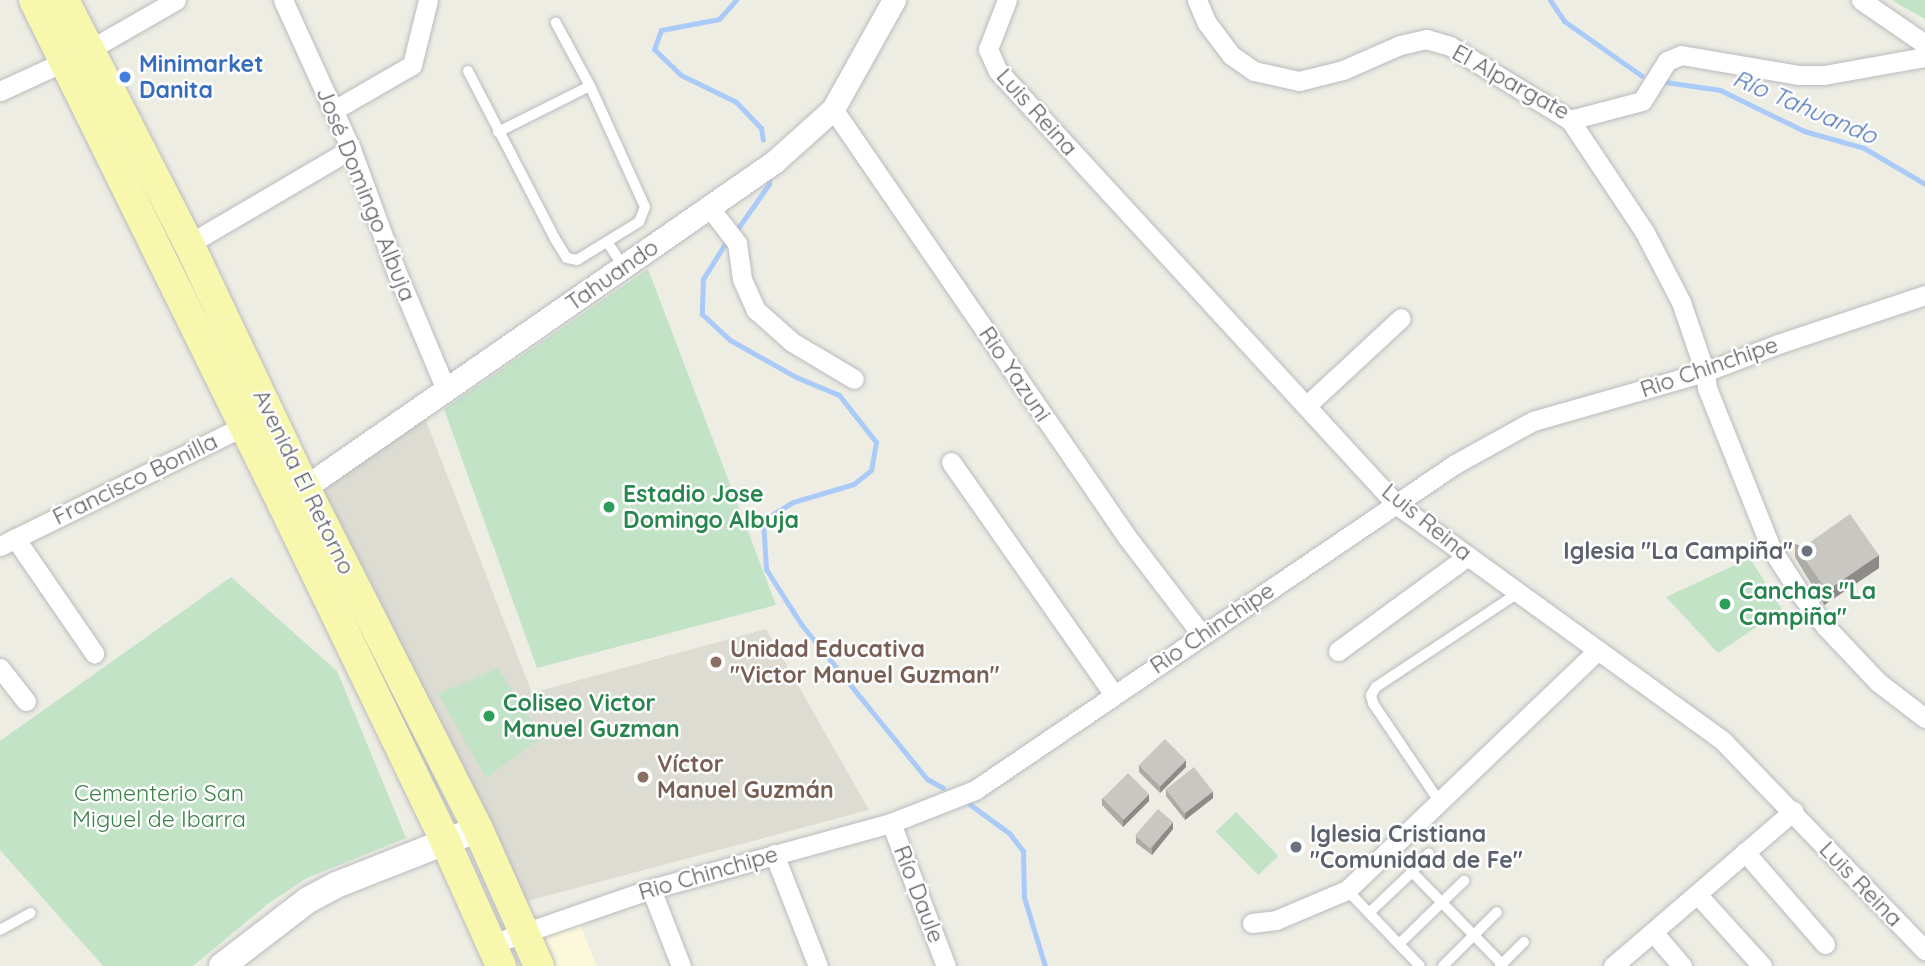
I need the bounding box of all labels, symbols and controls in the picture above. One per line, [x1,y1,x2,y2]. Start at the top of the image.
street label: El Alpargate [1447,38,1575,126]
place label: Minimarket Danita [139,50,264,104]
street label: Luis Reina [991,63,1083,161]
water label: Río Tahuando [1729,64,1881,150]
marker: Minimarket Danita [117,69,133,85]
street label: José Domingo Albuja [310,83,422,305]
street label: Tahuando [560,233,664,317]
street label: Rio Yazuni [973,321,1057,427]
street label: Rio Chinchipe [1637,331,1781,403]
street label: Avenida El Retorno [247,385,361,579]
street label: Francisco Bonilla [48,427,222,531]
street label: Luis Reina [1376,477,1478,567]
place label: Estadio Jose Domingo Albuja [623,480,799,534]
marker: Estadio Jose Domingo Albuja [601,499,617,515]
place label: Iglesia "La Campiña" [1563,537,1793,565]
marker: Iglesia "La Campiña" [1799,543,1815,559]
street label: Rio Chinchipe [1145,576,1279,680]
place label: Canchas "La Campiña" [1739,577,1876,631]
marker: Canchas "La Campiña" [1717,596,1733,612]
place label: Unidad Educativa "Victor Manuel Guzman" [730,635,1000,689]
marker: Unidad Educativa "Victor Manuel Guzman" [708,654,724,670]
place label: Coliseo Victor Manuel Guzman [503,689,680,743]
marker: Coliseo Victor Manuel Guzman [481,708,497,724]
place label: Víctor Manuel Guzmán [657,750,834,804]
marker: Víctor Manuel Guzmán [635,769,651,785]
park label: Cementerio San Miguel de Ibarra [72,779,246,833]
place label: Iglesia Cristiana "Comunidad de Fe" [1310,820,1523,874]
street label: Luis Reina [1814,836,1908,932]
marker: Iglesia Cristiana "Comunidad de Fe" [1288,839,1304,855]
street label: Rio Chinchipe [635,840,781,906]
street label: Río Daule [888,841,950,947]

